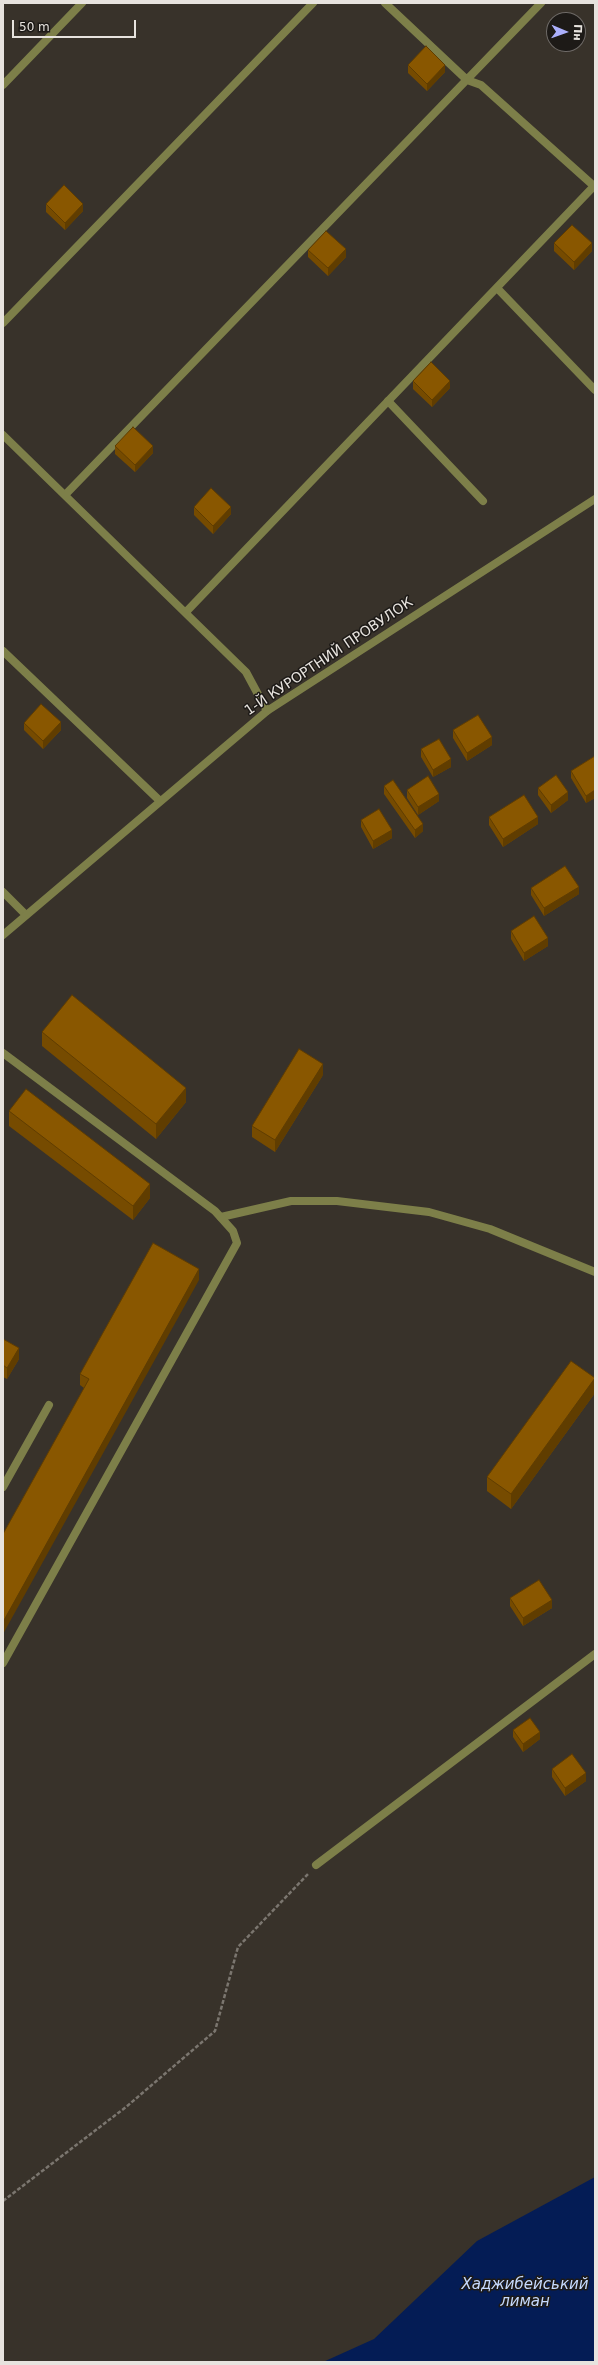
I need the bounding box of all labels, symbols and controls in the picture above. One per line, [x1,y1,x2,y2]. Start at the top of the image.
scale bar [14,12,138,38]
north arrow [546,12,586,52]
text: 50 m [19,20,50,34]
text: Пн [571,24,584,41]
street label: 1-Й КУРОРТНИЙ ПРОВУЛОК [242,594,416,720]
water label: Хаджибейський лиман [462,2276,588,2311]

